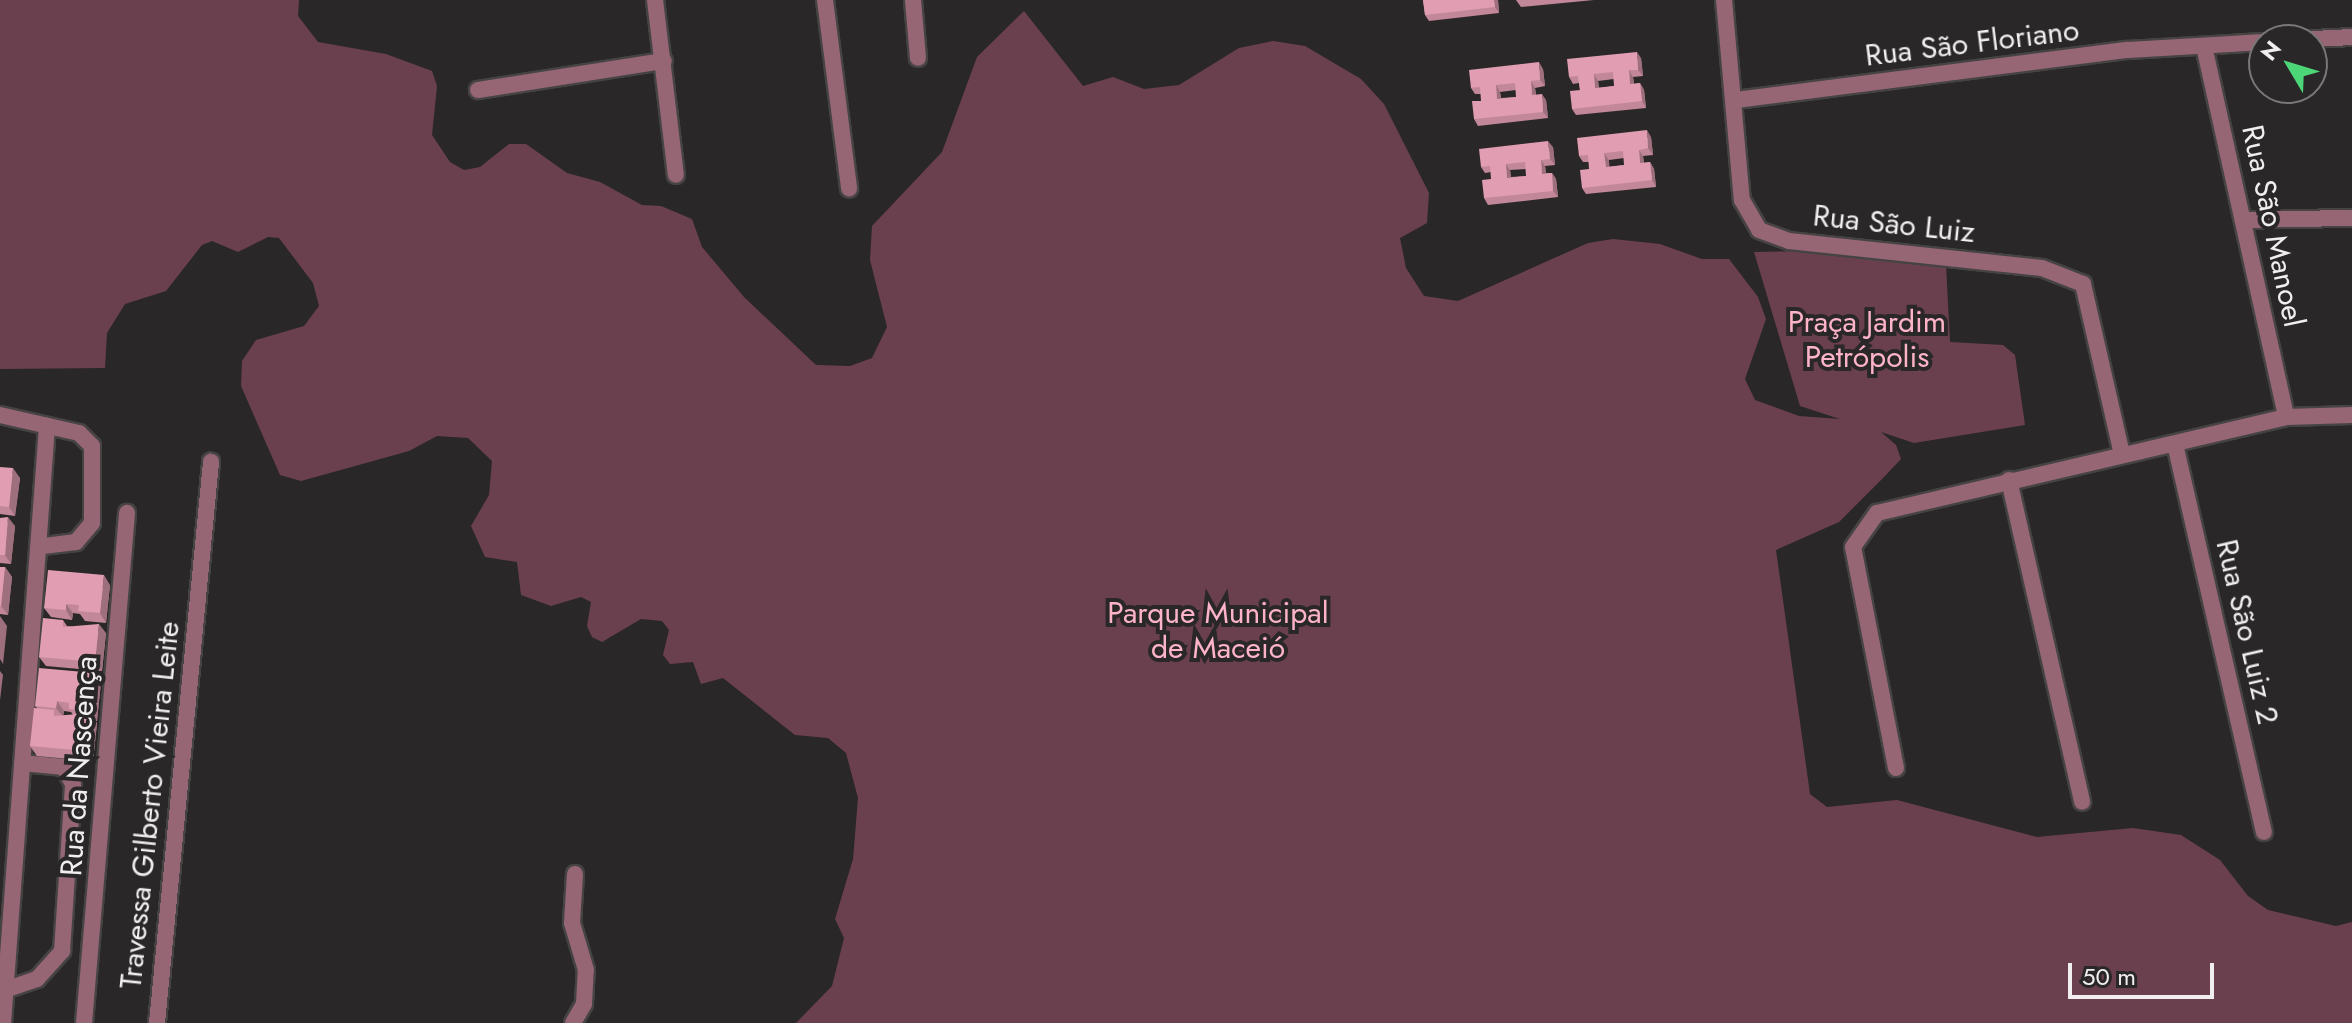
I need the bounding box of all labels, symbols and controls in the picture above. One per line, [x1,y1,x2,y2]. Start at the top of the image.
street label: Rua São Floriano [1863,12,2081,74]
north arrow [2248,24,2328,104]
text: N [2253,34,2289,67]
street label: Rua São Manoel [2234,122,2312,330]
street label: Rua São Luiz [1811,198,1977,250]
park label: Praça Jardim Petrópolis [1788,304,1946,374]
street label: Rua São Luiz 2 [2208,536,2286,728]
park label: Parque Municipal de Maceió [1107,595,1329,666]
street label: Travessa Gilberto Vieira Leite [113,619,187,991]
street label: Rua da Nascença [53,655,105,877]
scale bar [2072,947,2218,997]
text: 50 m [2082,959,2136,994]

